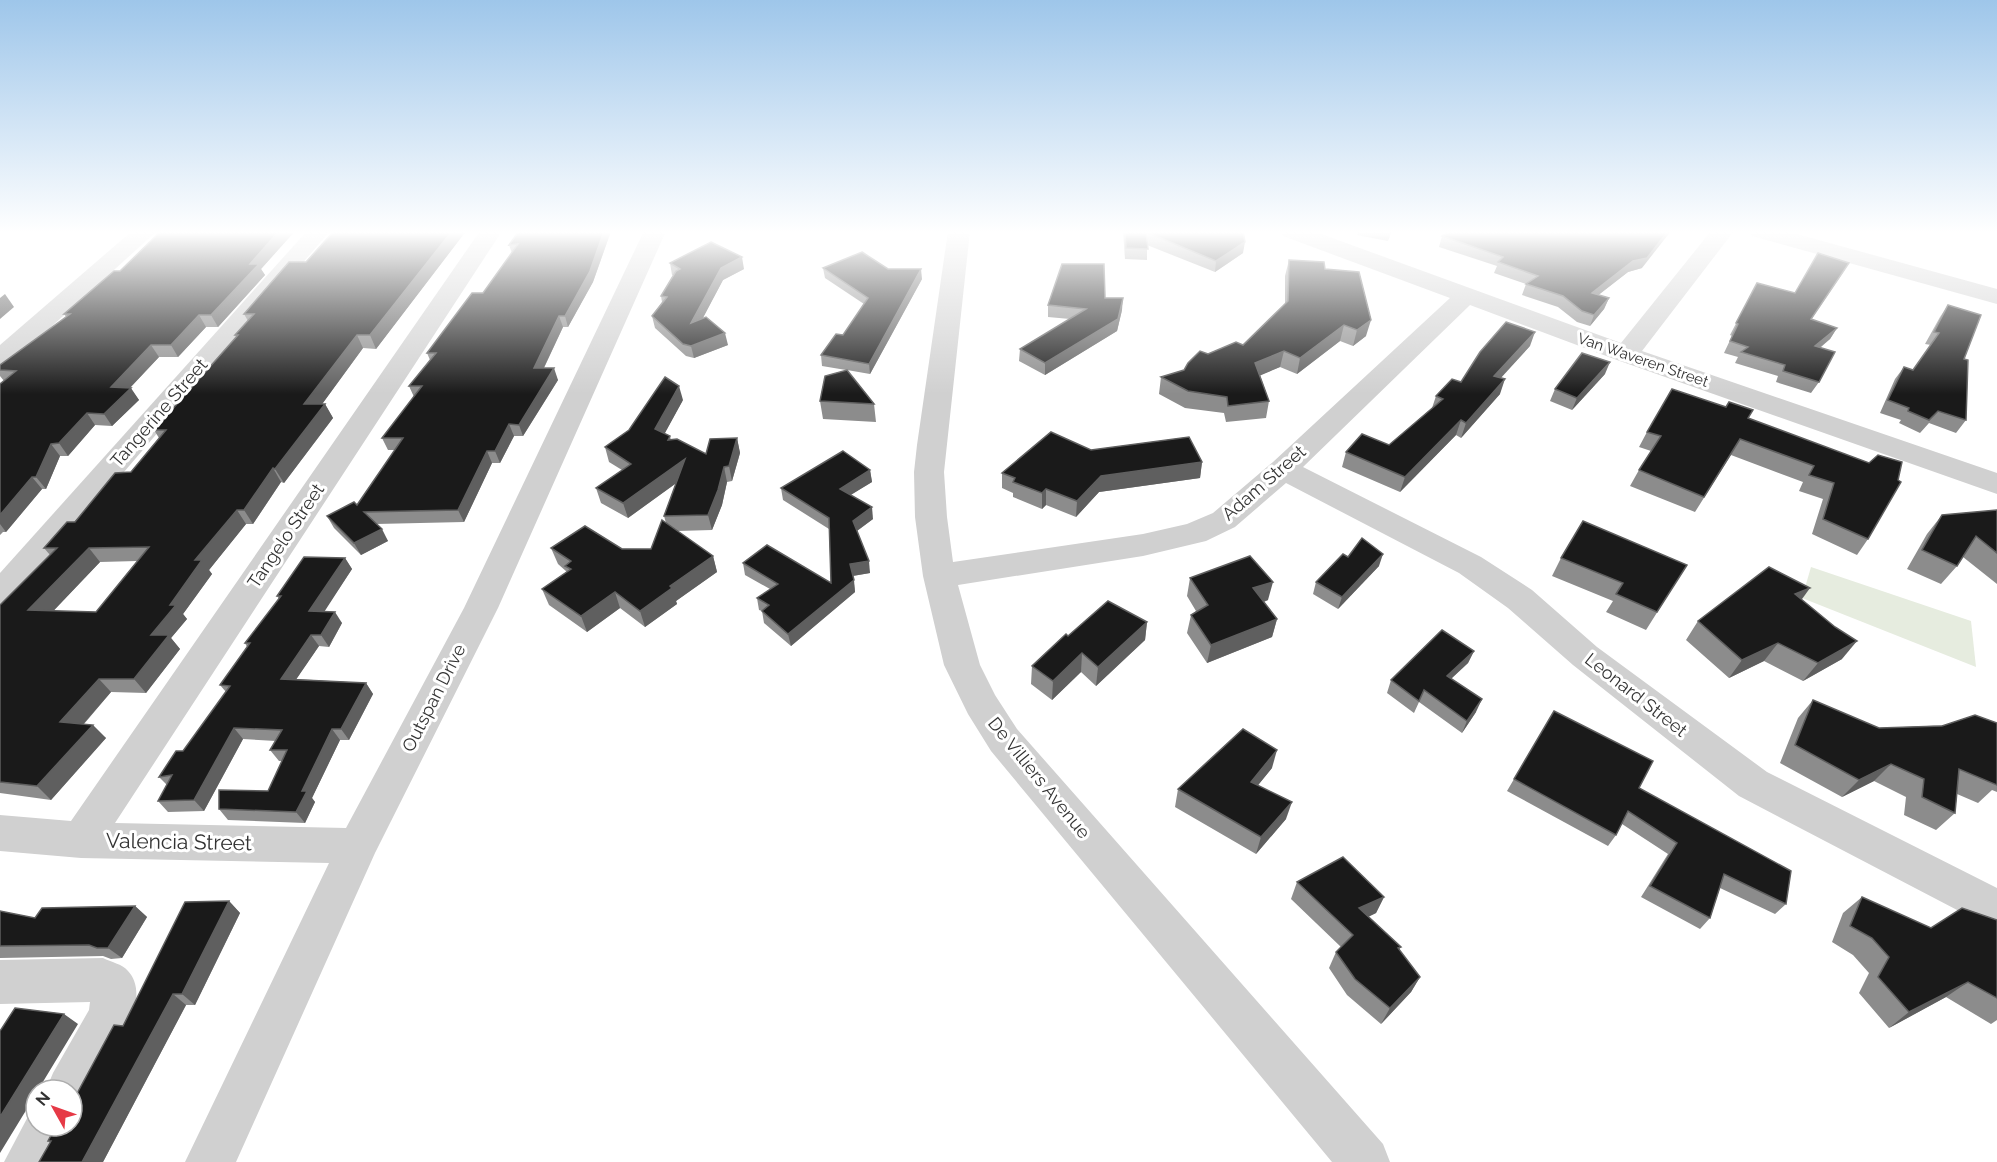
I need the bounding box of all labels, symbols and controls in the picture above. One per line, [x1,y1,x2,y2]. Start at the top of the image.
street label: Van Waveren Street [1575,329,1711,391]
street label: Tangerine Street [106,354,211,471]
street label: Adam Street [1218,441,1310,525]
street label: Tangelo Street [243,480,328,592]
street label: Outspan Drive [397,640,470,755]
street label: Leonard Street [1581,648,1691,741]
street label: De Villiers Avenue [984,713,1095,843]
street label: Valencia Street [106,828,252,855]
north arrow [24,1078,84,1138]
text: N [32,1088,54,1109]

